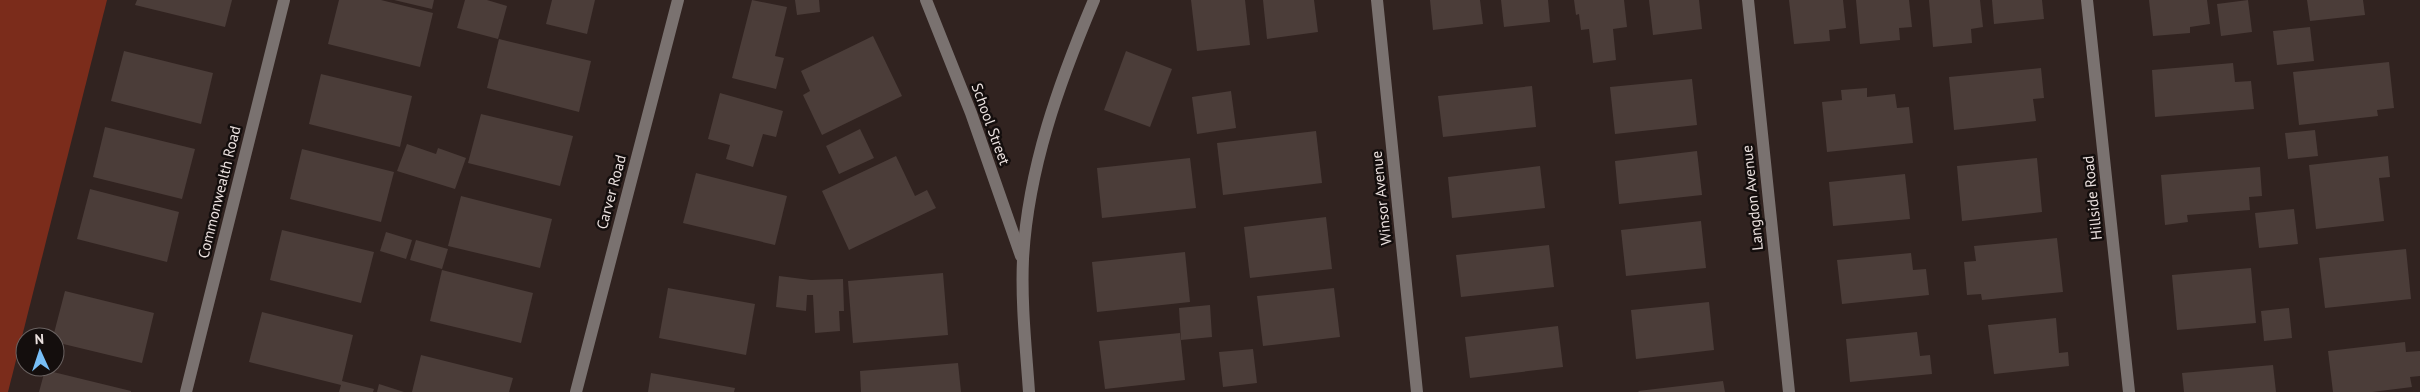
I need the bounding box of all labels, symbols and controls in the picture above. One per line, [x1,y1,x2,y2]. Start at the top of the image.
street label: School Street [967,80,1015,168]
street label: Commonwealth Road [193,124,245,260]
street label: Langdon Avenue [1737,144,1767,252]
street label: Winsor Avenue [1367,150,1395,246]
street label: Carver Road [592,153,630,231]
street label: Hillside Road [2078,155,2106,241]
north arrow [15,327,65,377]
text: N [34,330,44,348]

